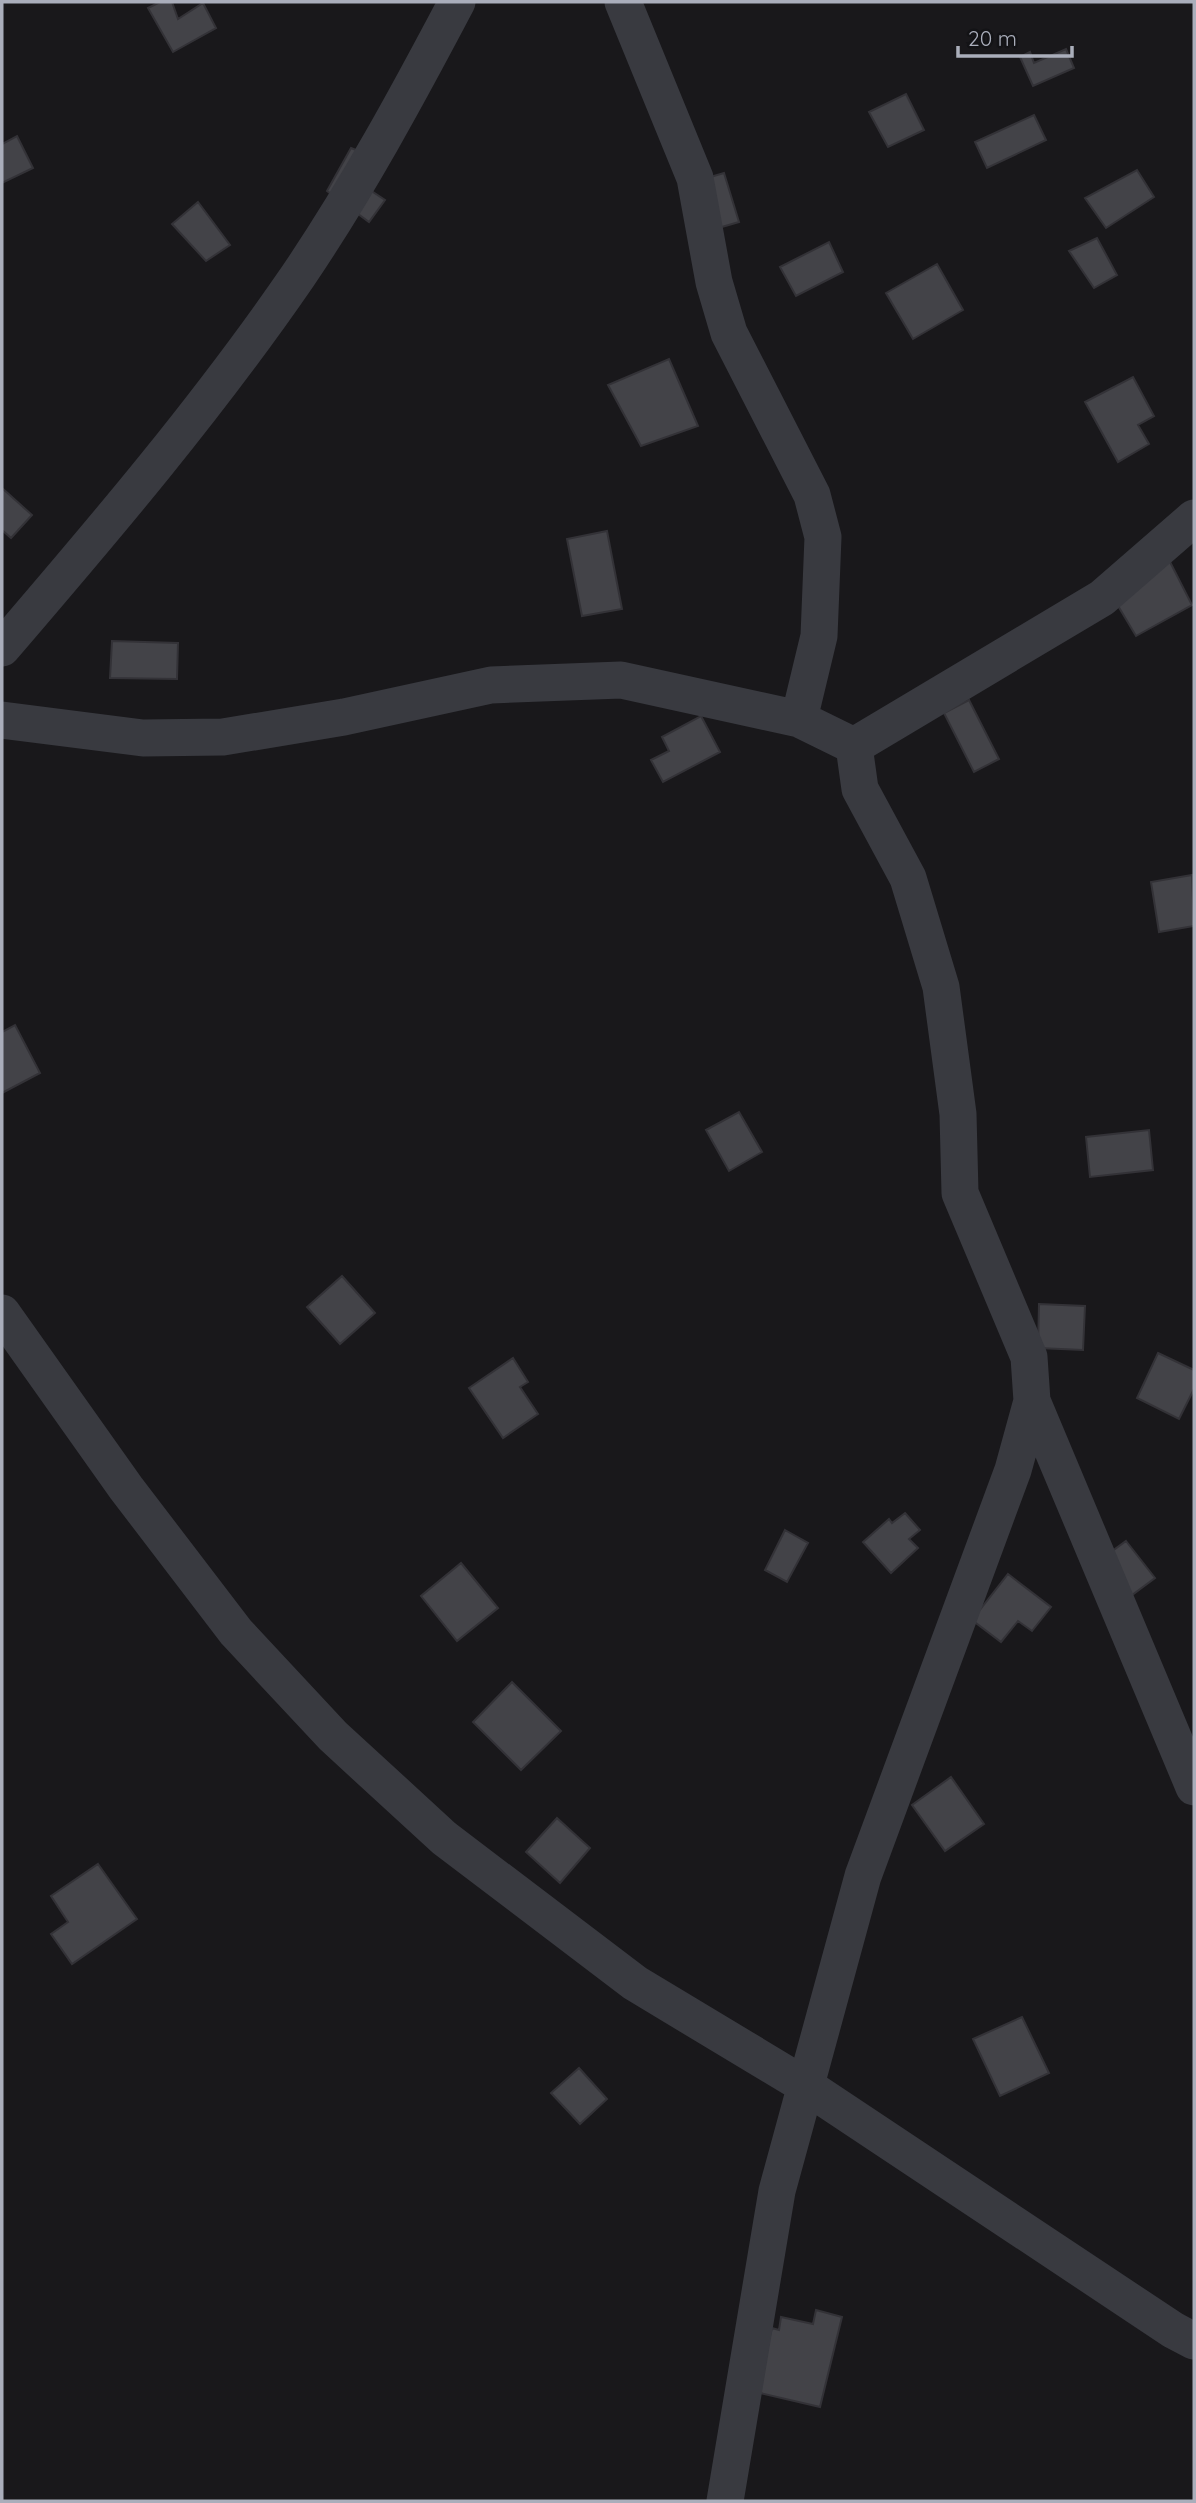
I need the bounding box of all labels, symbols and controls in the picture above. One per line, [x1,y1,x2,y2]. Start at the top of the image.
scale bar [958,14,1072,58]
text: 20 m [968,25,1017,51]

